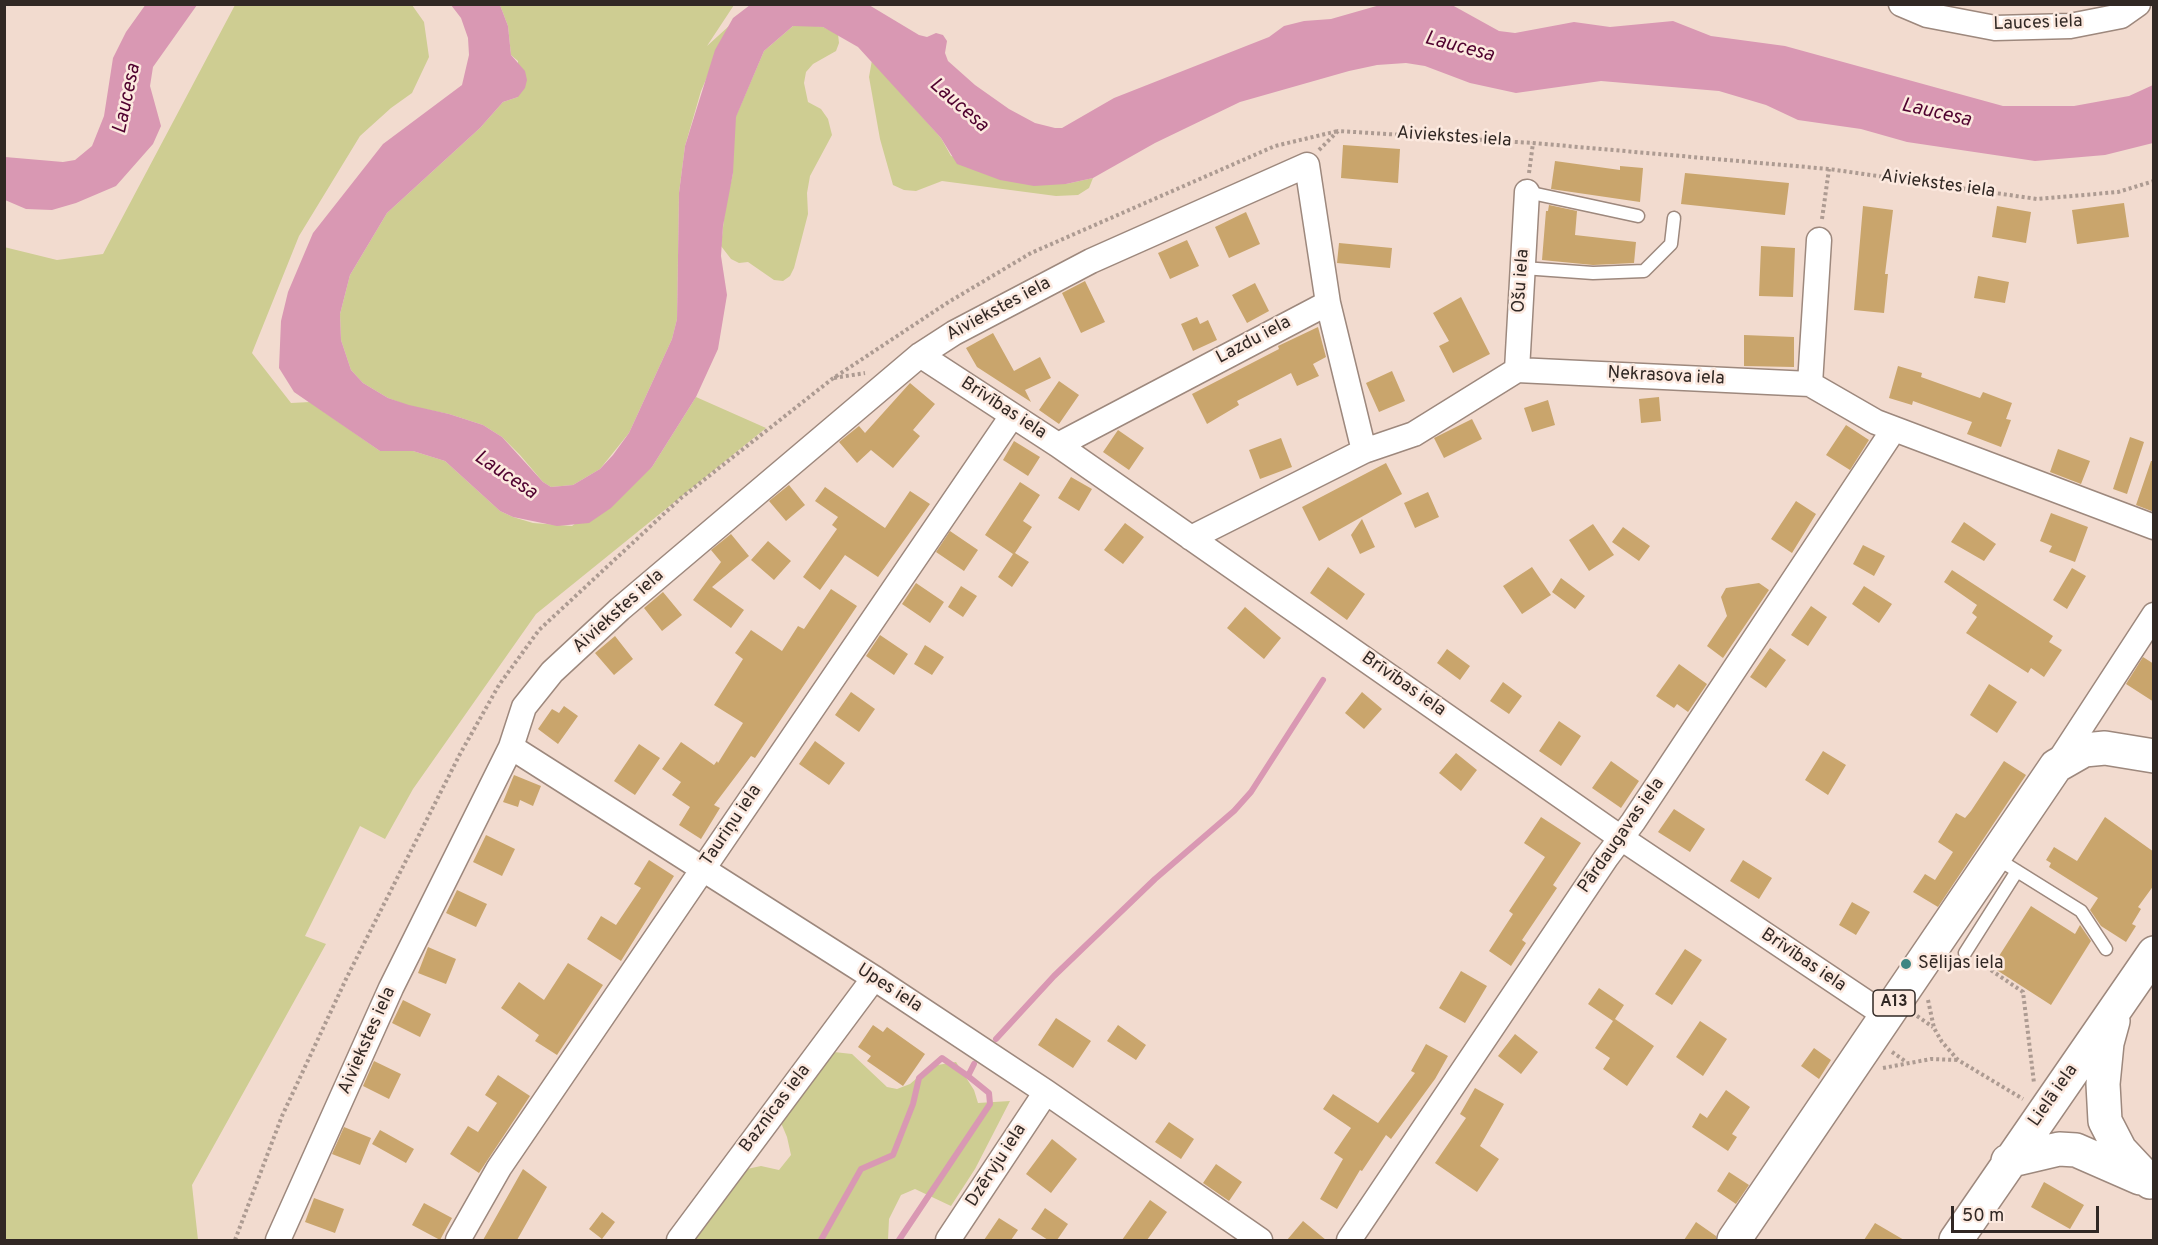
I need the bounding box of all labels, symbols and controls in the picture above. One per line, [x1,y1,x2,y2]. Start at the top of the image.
street label: Lauces iela [1993,12,2083,36]
water label: Laucesa [1422,27,1496,69]
water label: Laucesa [109,62,147,136]
water label: Laucesa [923,74,993,138]
water label: Laucesa [1899,94,1973,134]
street label: Aiviekstes iela [1396,123,1512,153]
street label: Aiviekstes iela [1880,166,1996,204]
street label: Ošu iela [1509,248,1535,314]
street label: Aiviekstes iela [943,273,1055,347]
street label: Lazdu iela [1213,312,1295,370]
street label: Ņekrasova iela [1607,363,1725,391]
street label: Brīvības iela [956,373,1050,445]
water label: Laucesa [469,446,541,506]
street label: Aiviekstes iela [569,566,669,658]
street label: Brīvības iela [1357,648,1449,722]
street label: Pārdaugavas iela [1574,774,1670,898]
street label: Tauriņu iela [697,781,767,871]
street label: Brīvības iela [1756,925,1850,997]
place label: Sēlijas iela [1918,953,2003,975]
marker: Sēlijas iela [1899,957,1913,971]
street label: Upes iela [852,960,926,1018]
street label: Aiviekstes iela [335,984,401,1098]
road number: A13 [1873,990,1915,1016]
street label: Baznīcas iela [736,1061,816,1157]
street label: Lielā iela [2025,1061,2083,1131]
street label: Dzērvju iela [962,1120,1032,1212]
scale bar [1954,1194,2102,1232]
text: 50 m [1962,1205,2004,1228]

